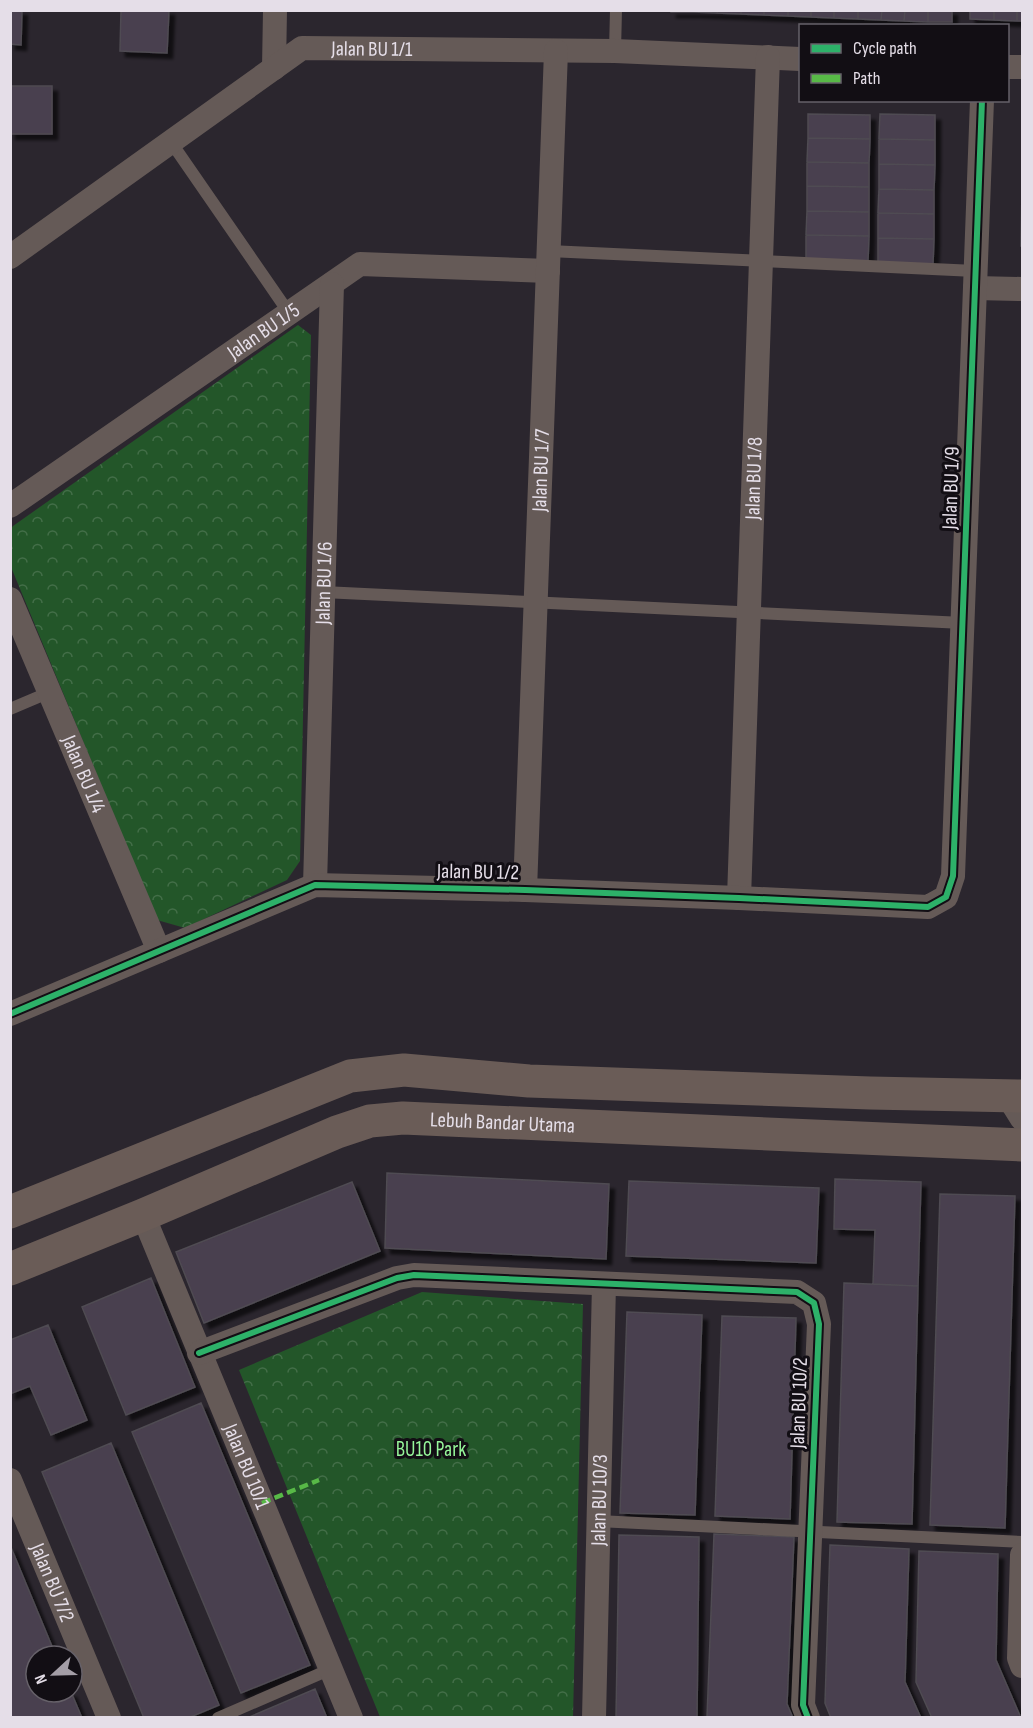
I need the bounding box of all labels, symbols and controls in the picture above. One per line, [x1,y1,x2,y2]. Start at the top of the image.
legend [799,24,1009,102]
street label: Jalan BU 1/1 [330,36,413,62]
text: Cycle path [853,38,917,59]
text: Path [853,68,881,89]
street label: Jalan BU 1/5 [222,297,304,365]
street label: Jalan BU 1/7 [526,428,555,513]
street label: Jalan BU 1/8 [740,436,767,521]
street label: Jalan BU 1/9 [937,446,965,531]
street label: Jalan BU 1/6 [310,541,337,626]
street label: Jalan BU 1/4 [56,731,112,817]
street label: Jalan BU 1/2 [436,859,519,885]
street label: Lebuh Bandar Utama [429,1107,575,1138]
street label: Jalan BU 10/2 [785,1357,813,1450]
street label: Jalan BU 10/1 [218,1419,276,1513]
park label: BU10 Park [396,1437,466,1462]
street label: Jalan BU 10/3 [585,1454,613,1547]
street label: Jalan BU 7/2 [25,1539,80,1626]
north arrow [24,1644,84,1704]
text: N [31,1672,52,1687]

